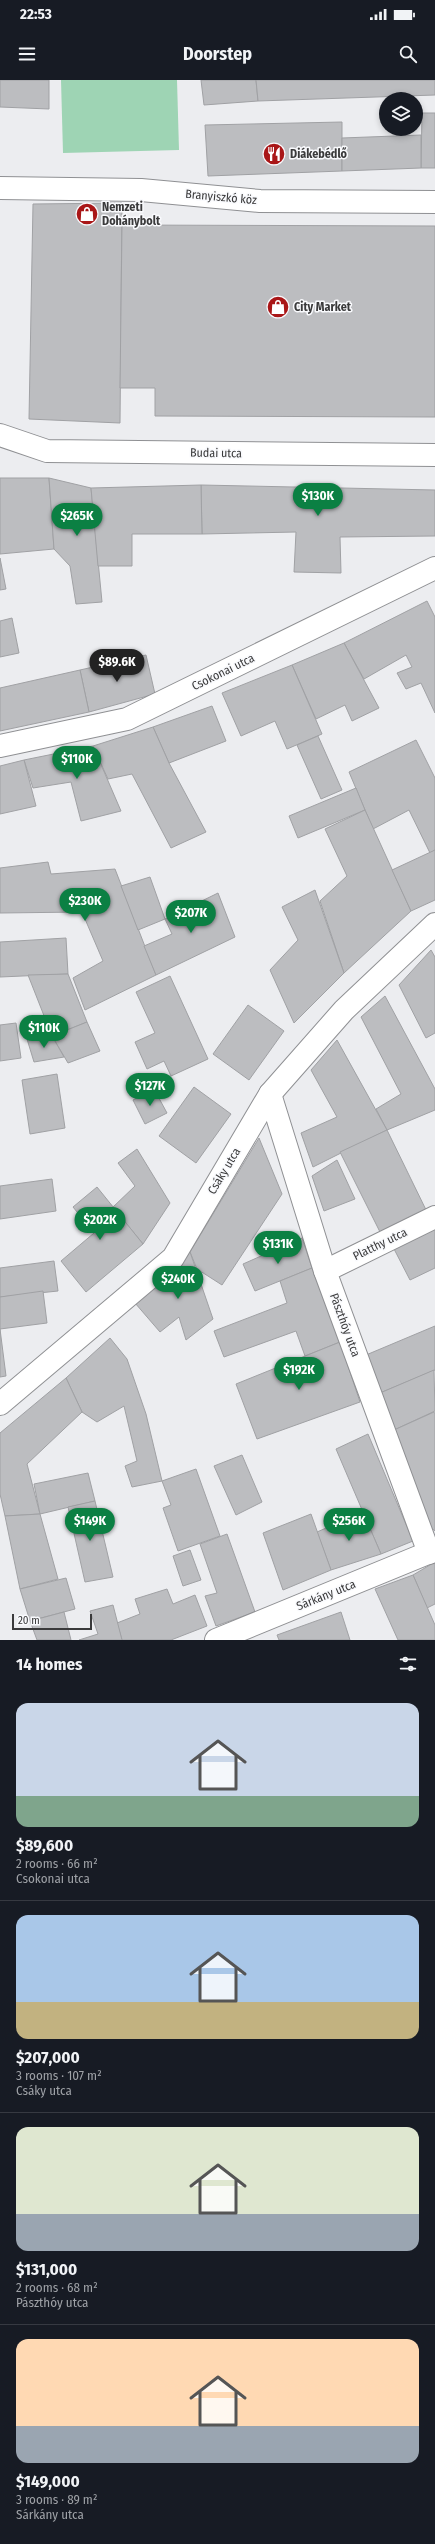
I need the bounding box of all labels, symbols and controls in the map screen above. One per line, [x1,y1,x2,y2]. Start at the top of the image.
text: 22:53 [20,5,52,23]
icon: menu [16,43,38,65]
text: Doorstep [183,43,252,65]
icon: search [397,43,419,65]
map controls [379,92,423,136]
button: layers [379,92,423,136]
restaurant icon: Diákebédlő [261,141,287,167]
place label: Diákebédlő [290,147,348,161]
street label: Branyiszkó köz [185,187,258,207]
place label: Nemzeti Dohánybolt [102,200,161,228]
shop icon: Nemzeti Dohánybolt [74,201,100,227]
shop icon: City Market [265,294,291,320]
place label: City Market [294,300,352,314]
street label: Budai utca [190,446,242,460]
pin: $130K [290,483,346,517]
text: $130K [302,488,334,503]
pin: $265K [49,503,105,537]
text: $265K [60,508,94,523]
pin: $89.6K [84,649,150,683]
street label: Csokonai utca [189,651,257,693]
text: $89.6K [98,654,136,669]
pin: $110K [49,746,105,780]
text: $110K [61,751,93,766]
pin: $230K [57,888,113,922]
text: $230K [68,893,102,908]
pin: $207K [163,900,219,934]
text: $207K [175,905,207,920]
pin: $110K [16,1015,72,1049]
text: $110K [28,1020,60,1035]
pin: $127K [122,1073,178,1107]
text: $127K [135,1078,165,1093]
street label: Csáky utca [205,1145,243,1197]
pin: $202K [72,1207,128,1241]
text: $202K [84,1212,116,1227]
street label: Platthy utca [351,1225,409,1263]
pin: $131K [250,1231,306,1265]
text: $131K [263,1236,293,1251]
pin: $240K [150,1266,206,1300]
text: $240K [161,1271,195,1286]
street label: Pászthóy utca [327,1291,363,1359]
pin: $192K [271,1357,327,1391]
text: $192K [283,1362,315,1377]
pin: $149K [62,1508,118,1542]
pin: $256K [321,1508,377,1542]
text: $149K [74,1513,106,1528]
text: $256K [332,1513,366,1528]
street label: Sárkány utca [294,1577,358,1613]
scale bar [12,1612,92,1631]
text: 20 m [18,1614,40,1627]
icon: filters [397,1653,419,1675]
text: 14 homes [16,1654,83,1675]
icon: home [182,1729,254,1801]
text: $89,600 [16,1835,73,1856]
text: 2 rooms · 66 m² [16,1856,98,1871]
text: Csokonai utca [16,1871,90,1886]
icon: home [182,1941,254,2013]
text: $207,000 [16,2047,80,2068]
text: 3 rooms · 107 m² [16,2068,102,2083]
text: Csáky utca [16,2083,72,2098]
icon: home [182,2153,254,2225]
text: $131,000 [16,2259,77,2280]
text: 2 rooms · 68 m² [16,2280,98,2295]
text: Pászthóy utca [16,2295,89,2310]
icon: home [182,2365,254,2437]
text: $149,000 [16,2471,80,2492]
text: 3 rooms · 89 m² [16,2492,98,2507]
text: Sárkány utca [16,2507,84,2522]

